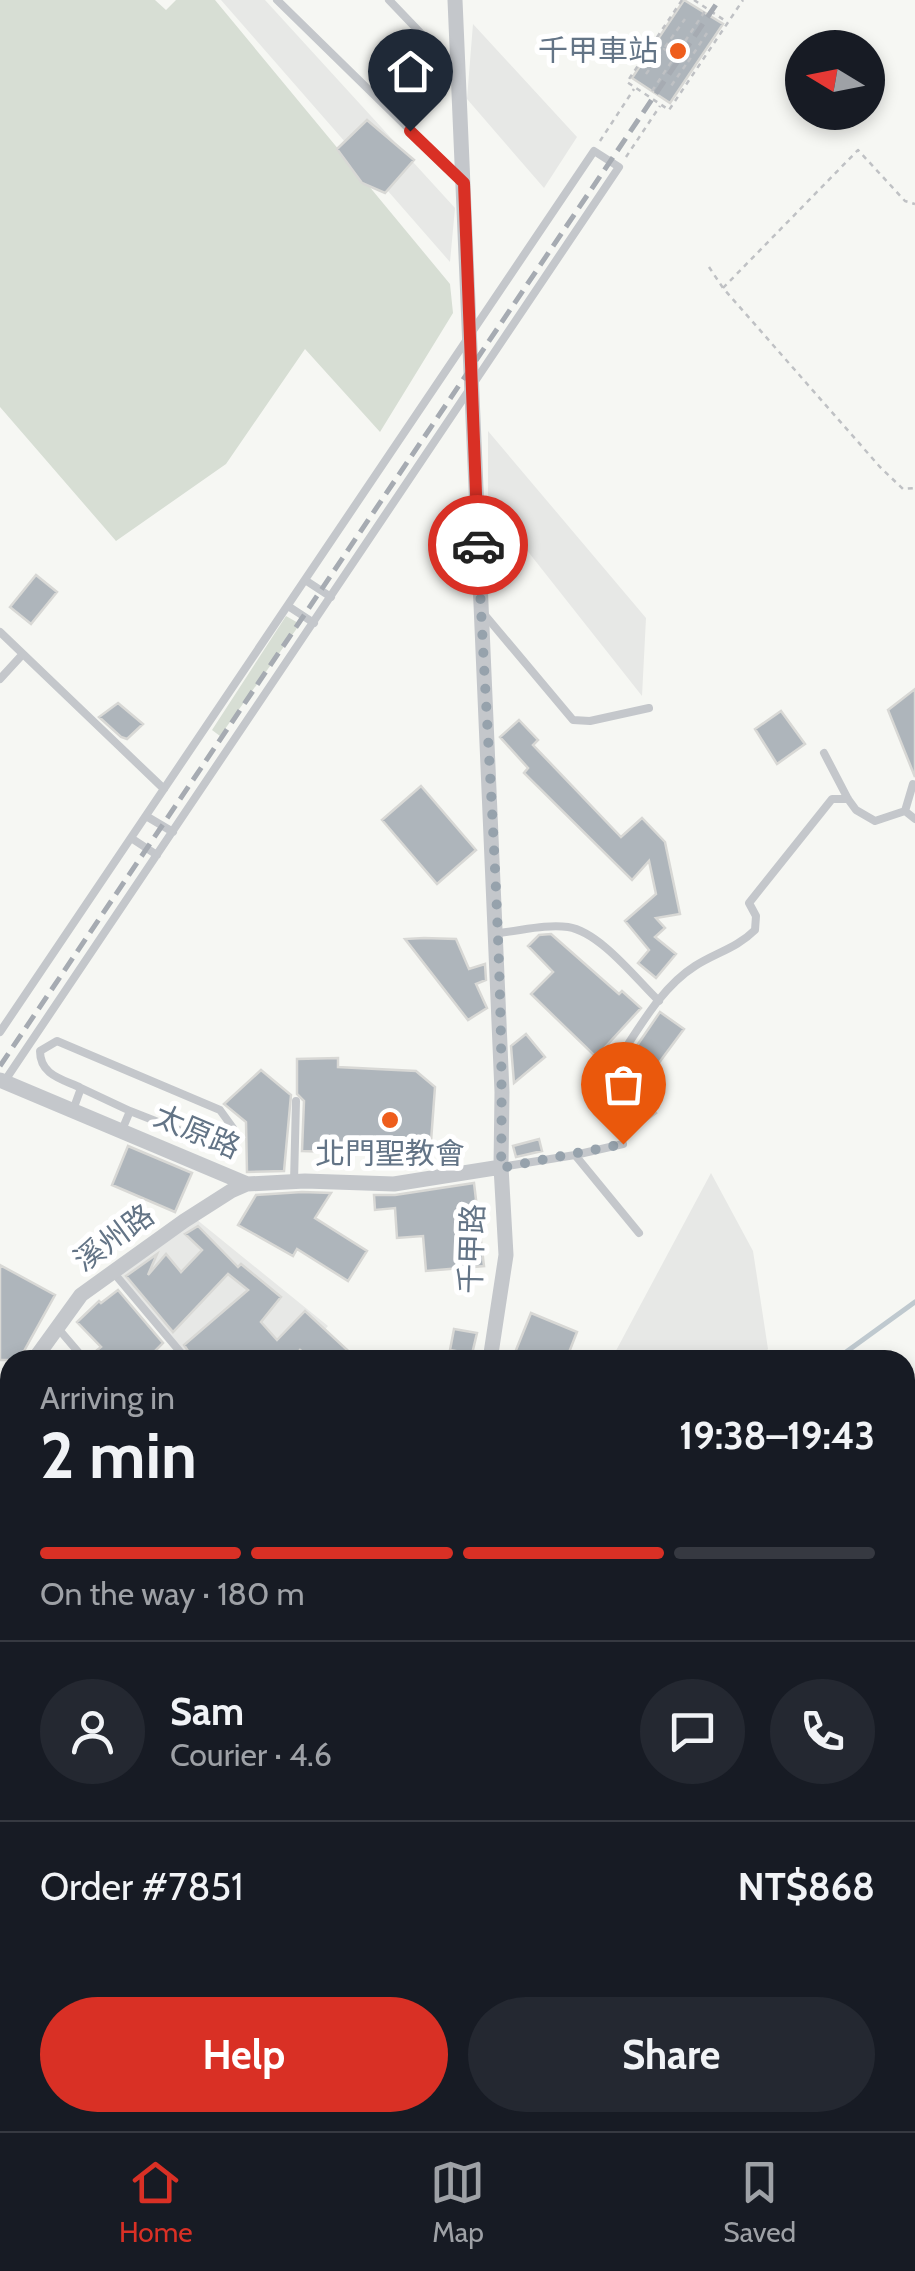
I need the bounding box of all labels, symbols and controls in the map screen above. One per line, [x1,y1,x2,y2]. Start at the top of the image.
pin [368,29,453,132]
north arrow [785,30,885,130]
map controls [785,30,885,130]
place label: 千甲車站 [538,32,658,69]
marker: 千甲車站 [667,40,689,62]
icon: home [383,44,438,99]
courier [428,495,528,595]
icon: car [451,518,506,573]
pin [581,1042,666,1145]
icon: bag [596,1057,651,1112]
street label: 太原路 [149,1097,246,1166]
marker: 北門聖教會 [379,1109,401,1131]
place label: 北門聖教會 [315,1135,465,1172]
street label: 溪州路 [66,1196,161,1279]
street label: 千甲路 [451,1203,492,1295]
text: Arriving in [40,1378,175,1417]
text: 19:38–19:43 [679,1412,875,1459]
text: 2 min [40,1415,197,1494]
text: On the way · 180 m [40,1574,305,1613]
button: person [40,1679,145,1784]
button: chat [640,1679,745,1784]
button: phone [770,1679,875,1784]
text: Sam [170,1688,244,1735]
text: Courier · 4.6 [170,1735,332,1774]
text: Order #7851 [40,1863,243,1910]
text: NT$868 [738,1863,875,1910]
button: Help [40,1997,448,2112]
button: Share [468,1997,875,2112]
tab: Home [119,2155,193,2249]
tab: Map [430,2155,485,2249]
tab: Saved [723,2155,796,2249]

